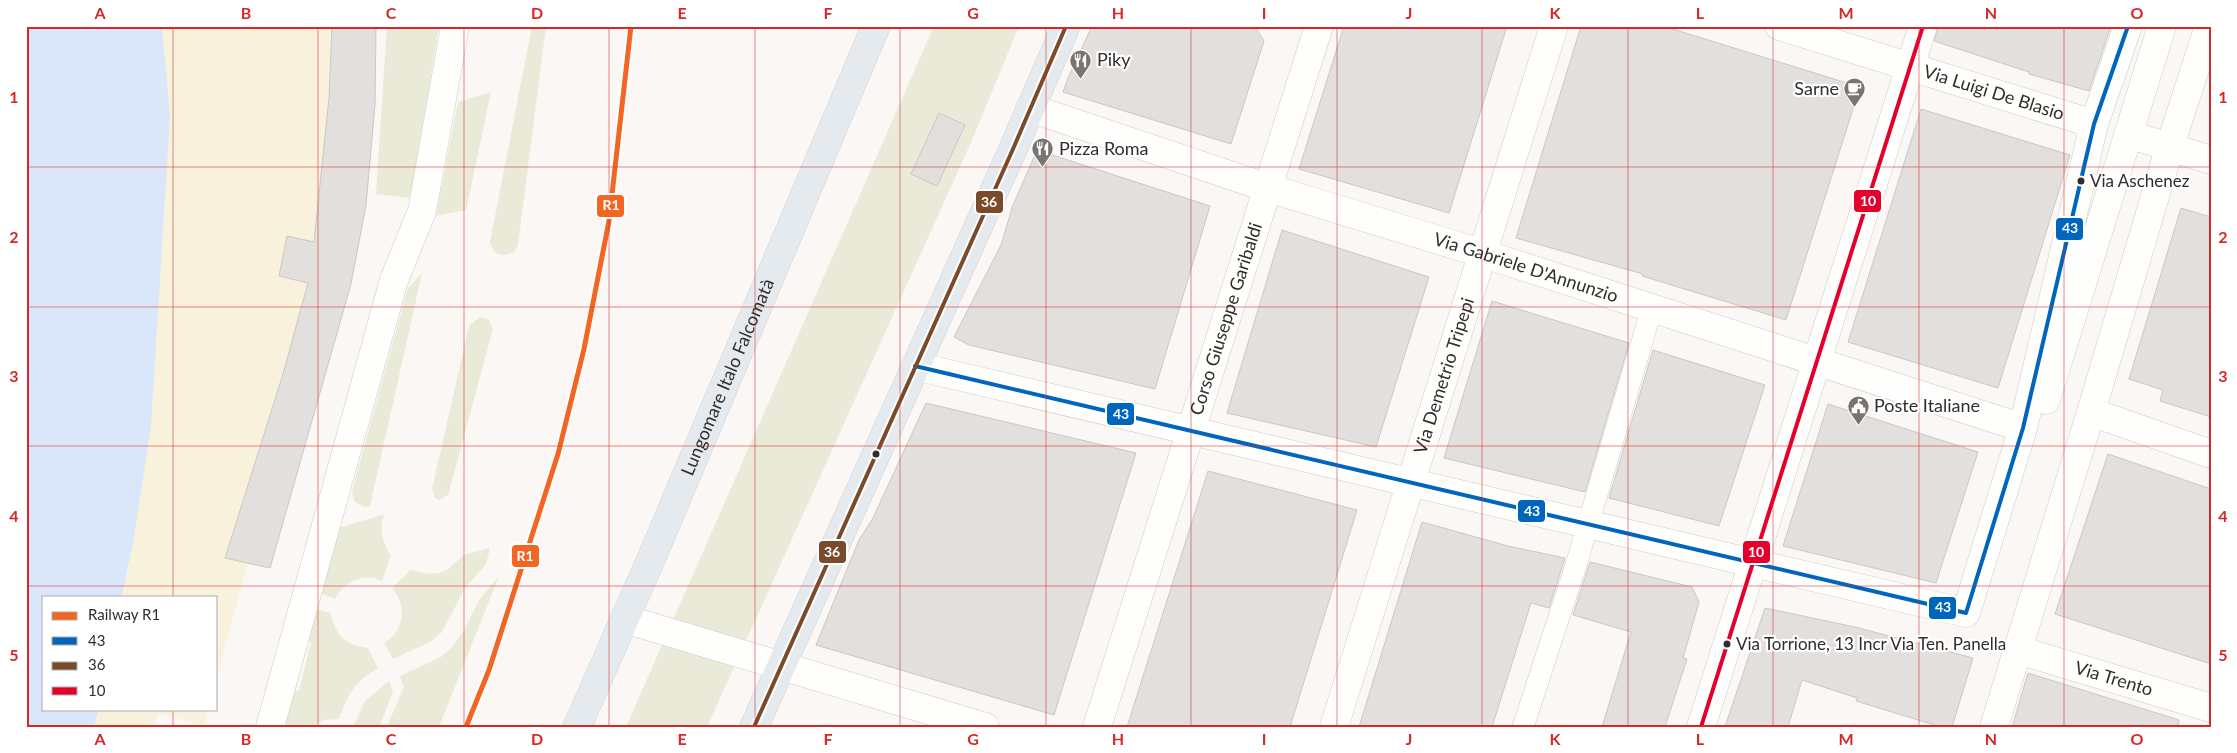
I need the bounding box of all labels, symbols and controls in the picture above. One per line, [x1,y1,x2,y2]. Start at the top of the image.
text: A [93,3,106,22]
text: B [241,3,251,22]
text: C [386,3,397,22]
text: D [531,3,543,22]
text: E [677,3,687,22]
text: F [823,3,833,22]
text: G [967,3,979,22]
text: H [1112,3,1124,22]
text: I [1262,3,1266,22]
text: J [1406,3,1412,22]
text: K [1550,3,1562,22]
text: L [1696,3,1705,22]
text: M [1838,3,1854,22]
text: N [1985,3,1997,22]
text: O [2131,3,2144,22]
restaurant icon: Piky [1069,48,1093,79]
place label: Piky [1097,48,1131,70]
street label: Via Luigi De Blasio [1921,60,2067,124]
place label: Sarne [1794,77,1839,99]
cafe icon: Sarne [1843,77,1867,108]
text: 1 [9,87,19,106]
text: 1 [2218,87,2228,106]
restaurant icon: Pizza Roma [1031,137,1055,168]
place label: Pizza Roma [1059,137,1149,159]
place label: Via Aschenez [2090,170,2190,191]
marker: Via Aschenez [2076,176,2086,186]
line badge: 10 [1853,189,1882,213]
line badge: 36 [975,190,1004,214]
text: 10 [1860,192,1876,209]
text: 36 [981,193,997,210]
line badge: R1 [596,194,625,218]
text: R1 [602,196,620,213]
line badge: 43 [2055,217,2084,241]
text: 43 [2062,219,2078,236]
street label: Corso Giuseppe Garibaldi [1184,220,1266,418]
text: 2 [9,227,19,246]
street label: Via Gabriele D'Annunzio [1431,227,1621,307]
text: 2 [2218,227,2228,246]
street label: Lungomare Italo Falcomatà [676,275,778,478]
street label: Via Demetrio Tripepi [1408,295,1478,456]
text: 3 [9,366,19,385]
text: 3 [2218,366,2228,385]
public building icon: Poste Italiane [1846,394,1870,425]
place label: Poste Italiane [1874,394,1980,416]
line badge: 43 [1106,402,1135,426]
text: 43 [1113,405,1129,422]
unlabelled marker [871,449,881,459]
line badge: 43 [1517,499,1546,523]
text: 43 [1524,502,1540,519]
text: 4 [9,506,19,525]
text: 4 [2218,506,2228,525]
line badge: 36 [818,540,847,564]
line badge: 10 [1742,540,1771,564]
text: 36 [824,543,840,560]
text: 10 [1748,543,1764,560]
line badge: R1 [511,544,540,568]
text: R1 [516,547,534,564]
legend [42,596,218,710]
line badge: 43 [1928,596,1957,620]
text: 43 [1935,598,1951,615]
text: Railway R1 [88,605,160,623]
text: 43 [88,631,105,649]
place label: Via Torrione, 13 Incr Via Ten. Panella [1736,633,2006,654]
marker: Via Torrione, 13 Incr Via Ten. Panella [1722,639,1732,649]
text: 5 [9,645,19,664]
text: 5 [2218,645,2228,664]
text: 36 [88,655,106,673]
street label: Via Trento [2072,656,2156,700]
text: 10 [88,681,106,699]
text: A [93,729,106,748]
text: B [241,729,251,748]
text: C [386,729,397,748]
text: D [531,729,543,748]
text: E [677,729,687,748]
text: F [823,729,833,748]
text: G [967,729,979,748]
text: H [1112,729,1124,748]
text: I [1262,729,1266,748]
text: J [1406,729,1412,748]
text: K [1550,729,1562,748]
text: L [1696,729,1705,748]
text: M [1838,729,1854,748]
text: N [1985,729,1997,748]
text: O [2131,729,2144,748]

